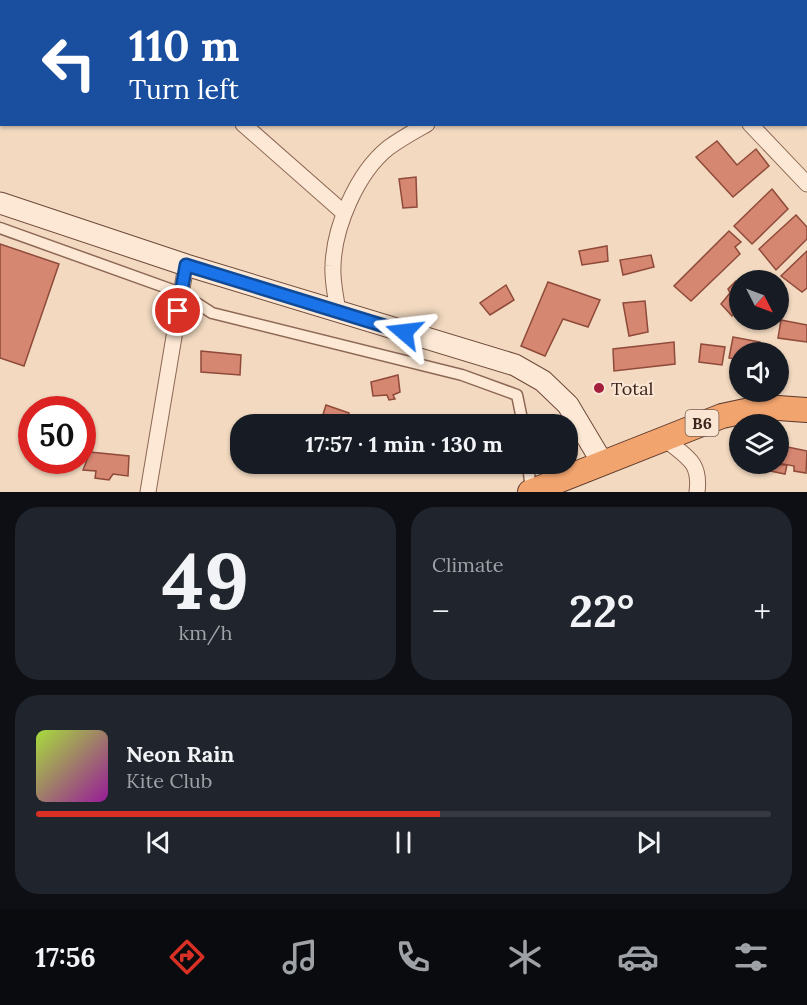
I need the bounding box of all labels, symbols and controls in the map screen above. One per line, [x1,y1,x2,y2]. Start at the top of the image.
text: 110 m [129,19,240,73]
icon: left [30,24,108,102]
text: Turn left [129,72,239,106]
north arrow [729,270,789,330]
map controls [729,270,789,474]
pin [152,285,203,336]
icon: arrive [161,294,194,327]
position arrow [372,300,436,364]
button: sound [729,342,789,402]
place label: Total [611,377,653,400]
marker: Total [592,381,606,395]
speed limit sign: 50 [18,396,96,474]
road number: B6 [686,410,718,436]
button: layers [729,414,789,474]
text: 17:57 · 1 min · 130 m [305,430,503,458]
text: 49 [162,531,249,630]
text: Climate [432,552,504,577]
text: 22° [569,582,634,639]
text: − [432,590,450,632]
text: + [753,590,771,632]
text: km/h [178,620,233,645]
text: Neon Rain [126,740,234,768]
text: Kite Club [126,768,212,793]
icon: previous [142,826,175,859]
icon: pause [387,826,420,859]
icon: next [632,826,665,859]
icon: directions [166,936,208,978]
icon: music [279,936,321,978]
icon: phone [392,936,434,978]
icon: climate [504,936,546,978]
icon: car [617,936,659,978]
icon: filters [730,936,772,978]
text: 17:56 [35,940,96,974]

